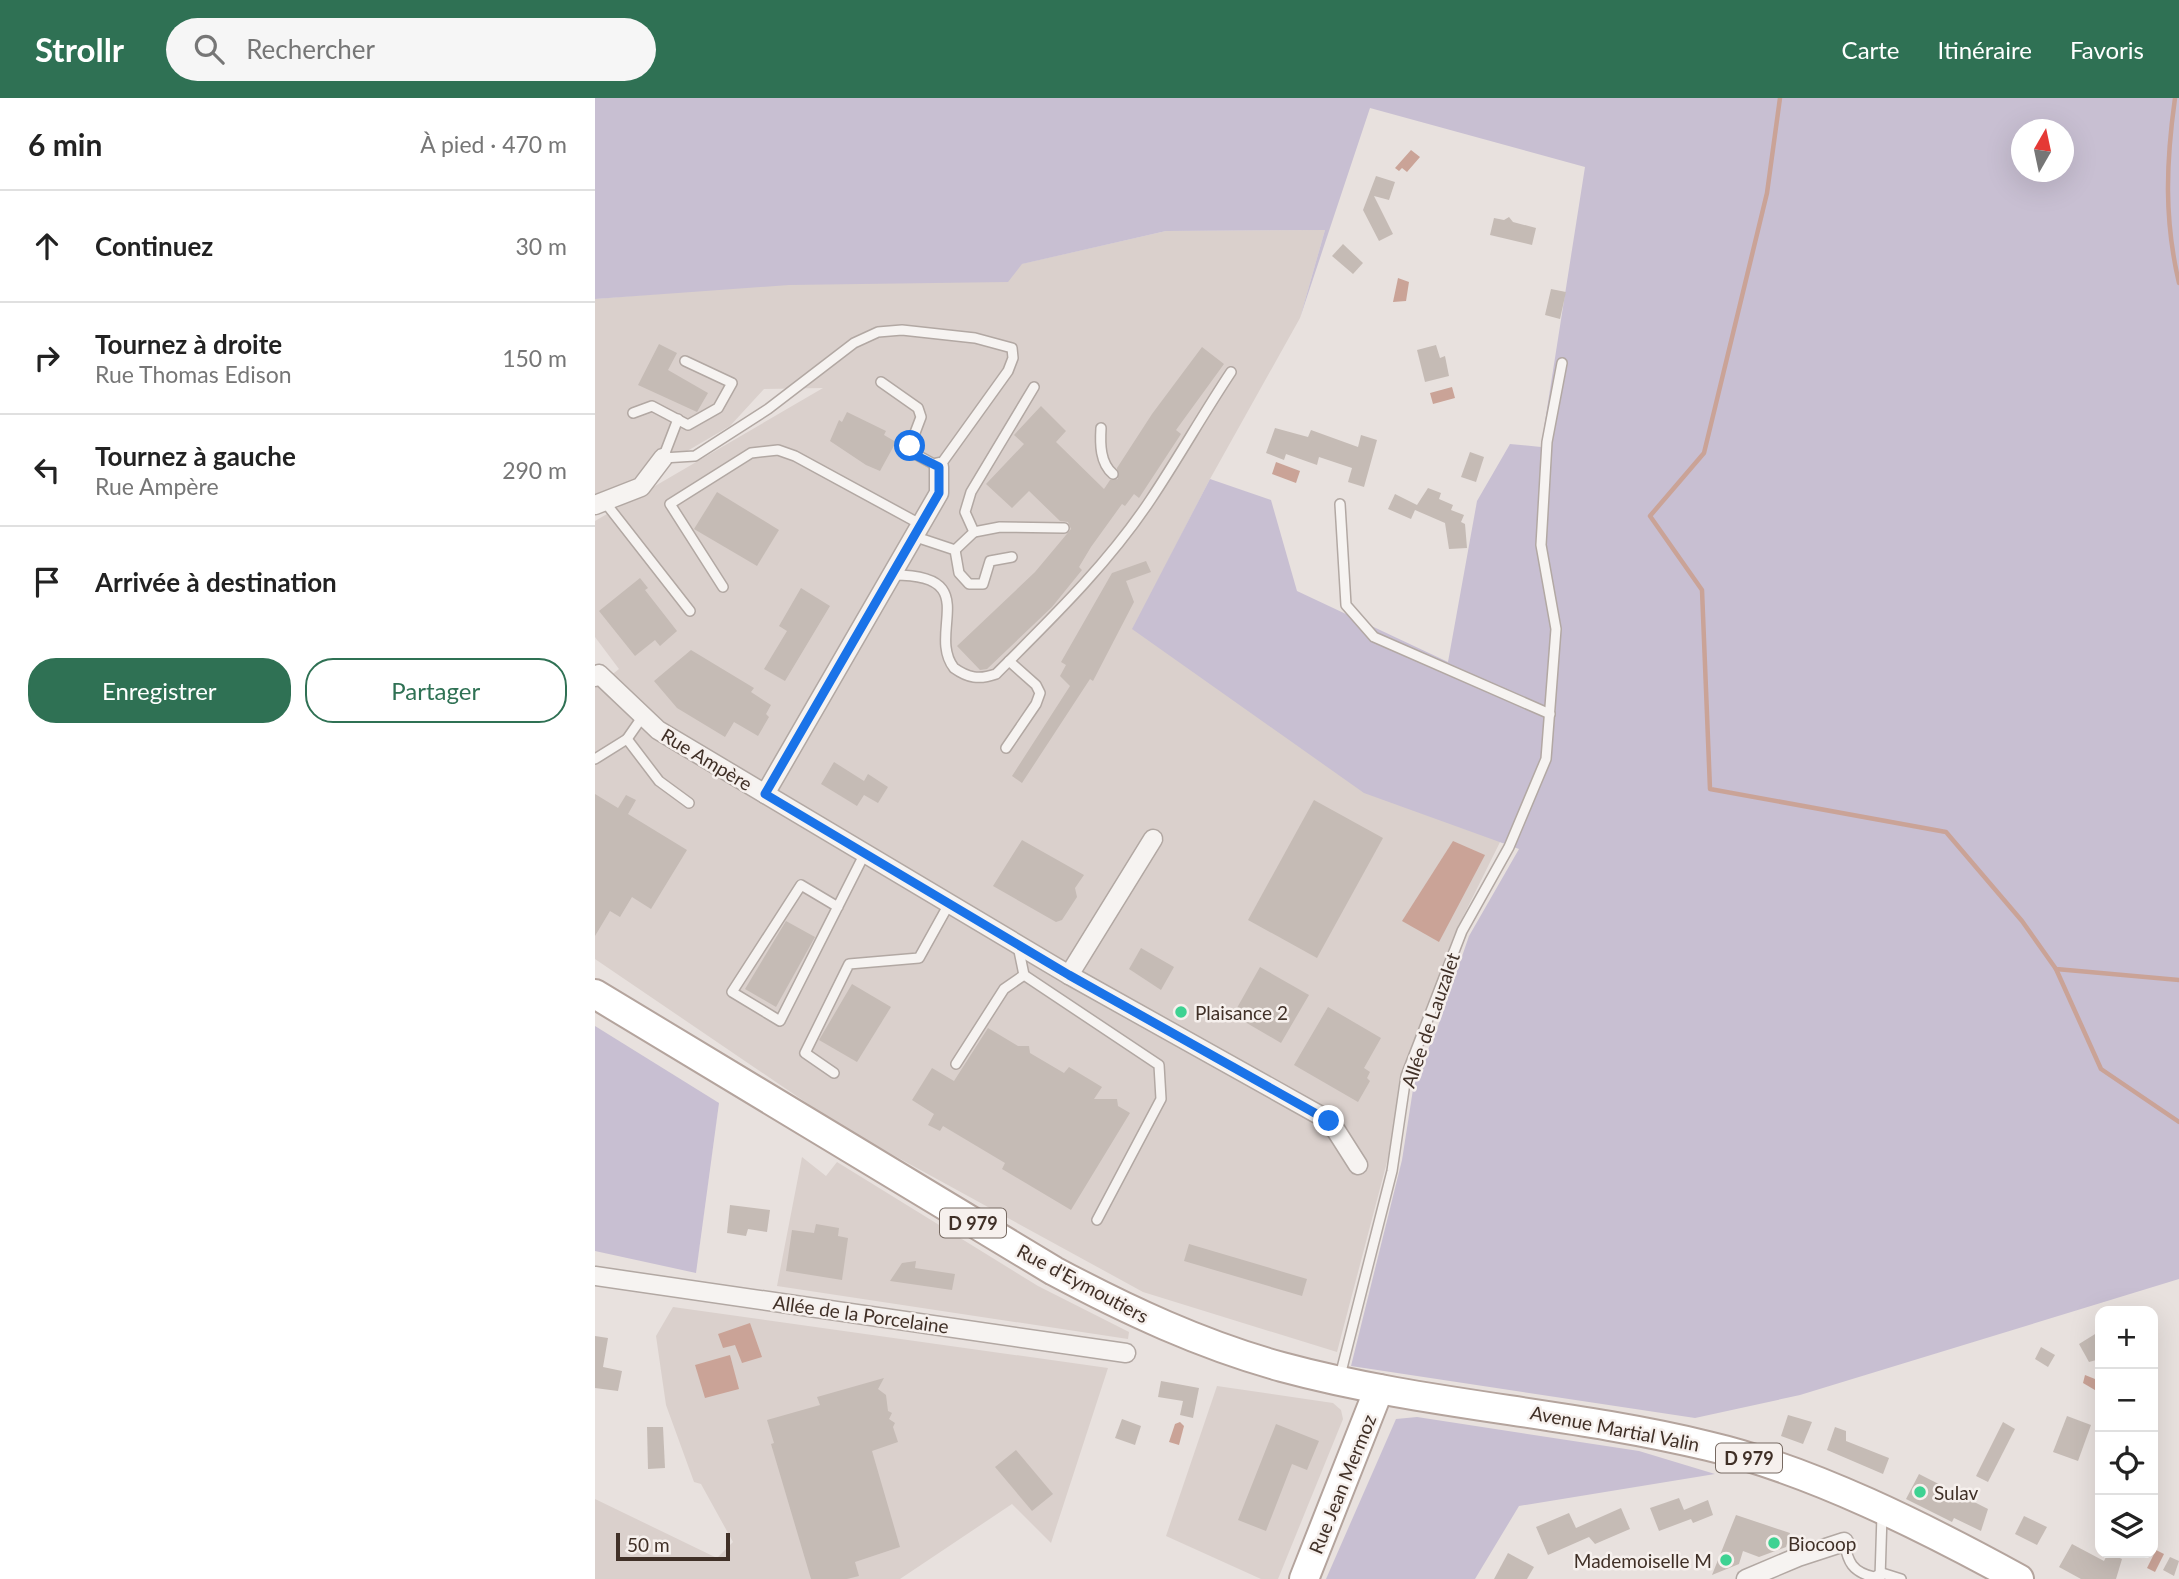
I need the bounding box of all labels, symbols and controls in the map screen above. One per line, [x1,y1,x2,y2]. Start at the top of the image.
search box [166,18,656,81]
text: Strollr [35,29,124,69]
icon: search [190,30,228,68]
text: Rechercher [246,33,375,65]
text: Carte [1842,35,1900,64]
text: Itinéraire [1938,35,2032,64]
text: Favoris [2070,35,2144,64]
north arrow [2011,119,2074,182]
text: 6 min [28,126,102,162]
text: À pied · 470 m [420,130,567,158]
icon: ahead [28,227,66,265]
text: Continuez [95,230,213,262]
text: 30 m [516,232,567,260]
text: Tournez à droite [95,328,282,360]
icon: right [28,339,66,377]
text: 150 m [502,344,567,372]
text: Rue Thomas Edison [95,360,292,388]
route start [894,430,925,461]
text: Tournez à gauche [95,440,296,472]
icon: left [28,451,66,489]
text: 290 m [502,456,567,484]
text: Rue Ampère [95,472,219,500]
icon: arrive [28,563,66,601]
text: Arrivée à destination [95,566,337,598]
button: Enregistrer [28,658,291,723]
button: Partager [305,658,567,723]
street label: Rue Ampère [657,723,757,795]
street label: Allée de Lauzalet [1396,949,1464,1091]
place label: Plaisance 2 [1195,1001,1288,1024]
marker: Plaisance 2 [1173,1004,1189,1020]
route end [1313,1105,1344,1136]
road number: D 979 [940,1208,1006,1238]
street label: Rue d'Eymoutiers [1013,1239,1153,1327]
street label: Allée de la Porcelaine [772,1290,950,1338]
map controls [2095,1306,2158,1558]
button: + [2095,1306,2158,1369]
button: − [2095,1369,2158,1432]
street label: Avenue Martial Valin [1528,1400,1702,1456]
street label: Rue Jean Mermoz [1304,1411,1380,1557]
button: locate [2095,1432,2158,1495]
road number: D 979 [1716,1443,1782,1472]
place label: Sulav [1934,1481,1978,1504]
marker: Sulav [1912,1484,1928,1500]
button: layers [2095,1495,2158,1558]
scale bar [616,1530,730,1562]
place label: Biocoop [1788,1532,1857,1555]
text: 50 m [627,1533,670,1556]
marker: Biocoop [1766,1535,1782,1551]
place label: Mademoiselle M [1574,1549,1712,1572]
marker: Mademoiselle M [1718,1552,1734,1568]

